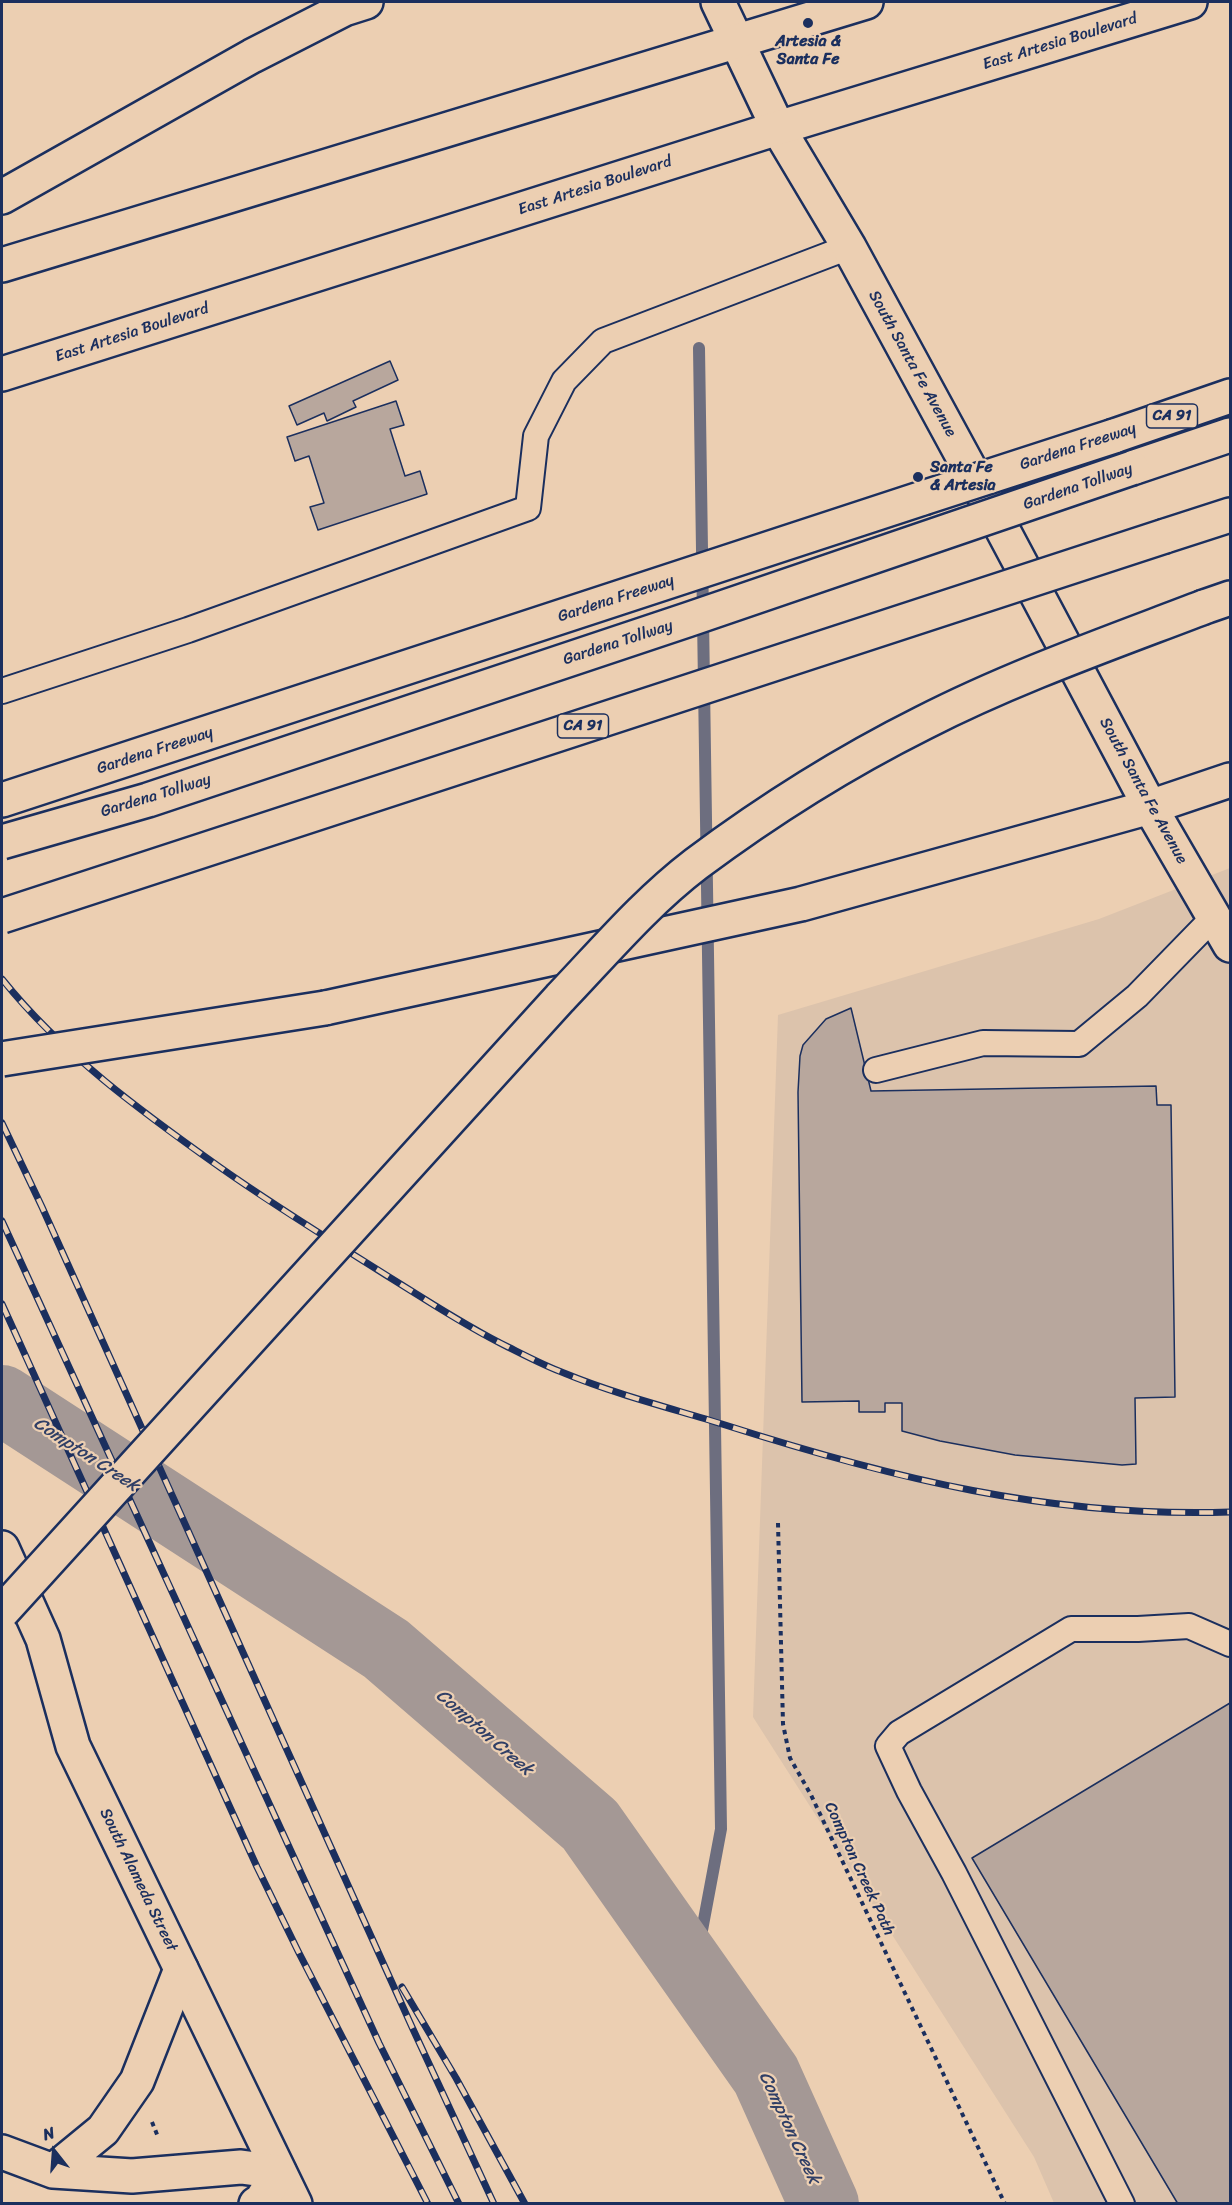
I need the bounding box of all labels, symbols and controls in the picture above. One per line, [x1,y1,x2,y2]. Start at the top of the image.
street label: East Artesia Boulevard [980,9,1140,75]
marker: Artesia & Santa Fe [801,16,815,30]
place label: Artesia & Santa Fe [775,32,841,70]
street label: East Artesia Boulevard [516,152,674,220]
street label: South Santa Fe Avenue [864,287,960,441]
street label: East Artesia Boulevard [53,299,211,367]
road number: CA 91 [1146,404,1198,428]
street label: Gardena Freeway [1017,419,1139,475]
place label: Santa Fe & Artesia [930,458,996,496]
street label: Gardena Tollway [1021,459,1135,515]
marker: Santa Fe & Artesia [911,470,925,484]
street label: Gardena Freeway [555,571,677,627]
street label: Gardena Tollway [561,616,675,670]
road number: CA 91 [558,714,608,738]
street label: South Santa Fe Avenue [1095,714,1191,868]
street label: Gardena Freeway [94,723,216,779]
street label: Gardena Tollway [99,770,213,822]
water label: Compton Creek [29,1413,143,1497]
water label: Compton Creek [431,1685,537,1781]
street label: Compton Creek Path [820,1799,898,1939]
street label: South Alameda Street [95,1805,181,1955]
water label: Compton Creek [754,2069,824,2187]
text: N [39,2118,58,2149]
north arrow [24,2121,84,2181]

